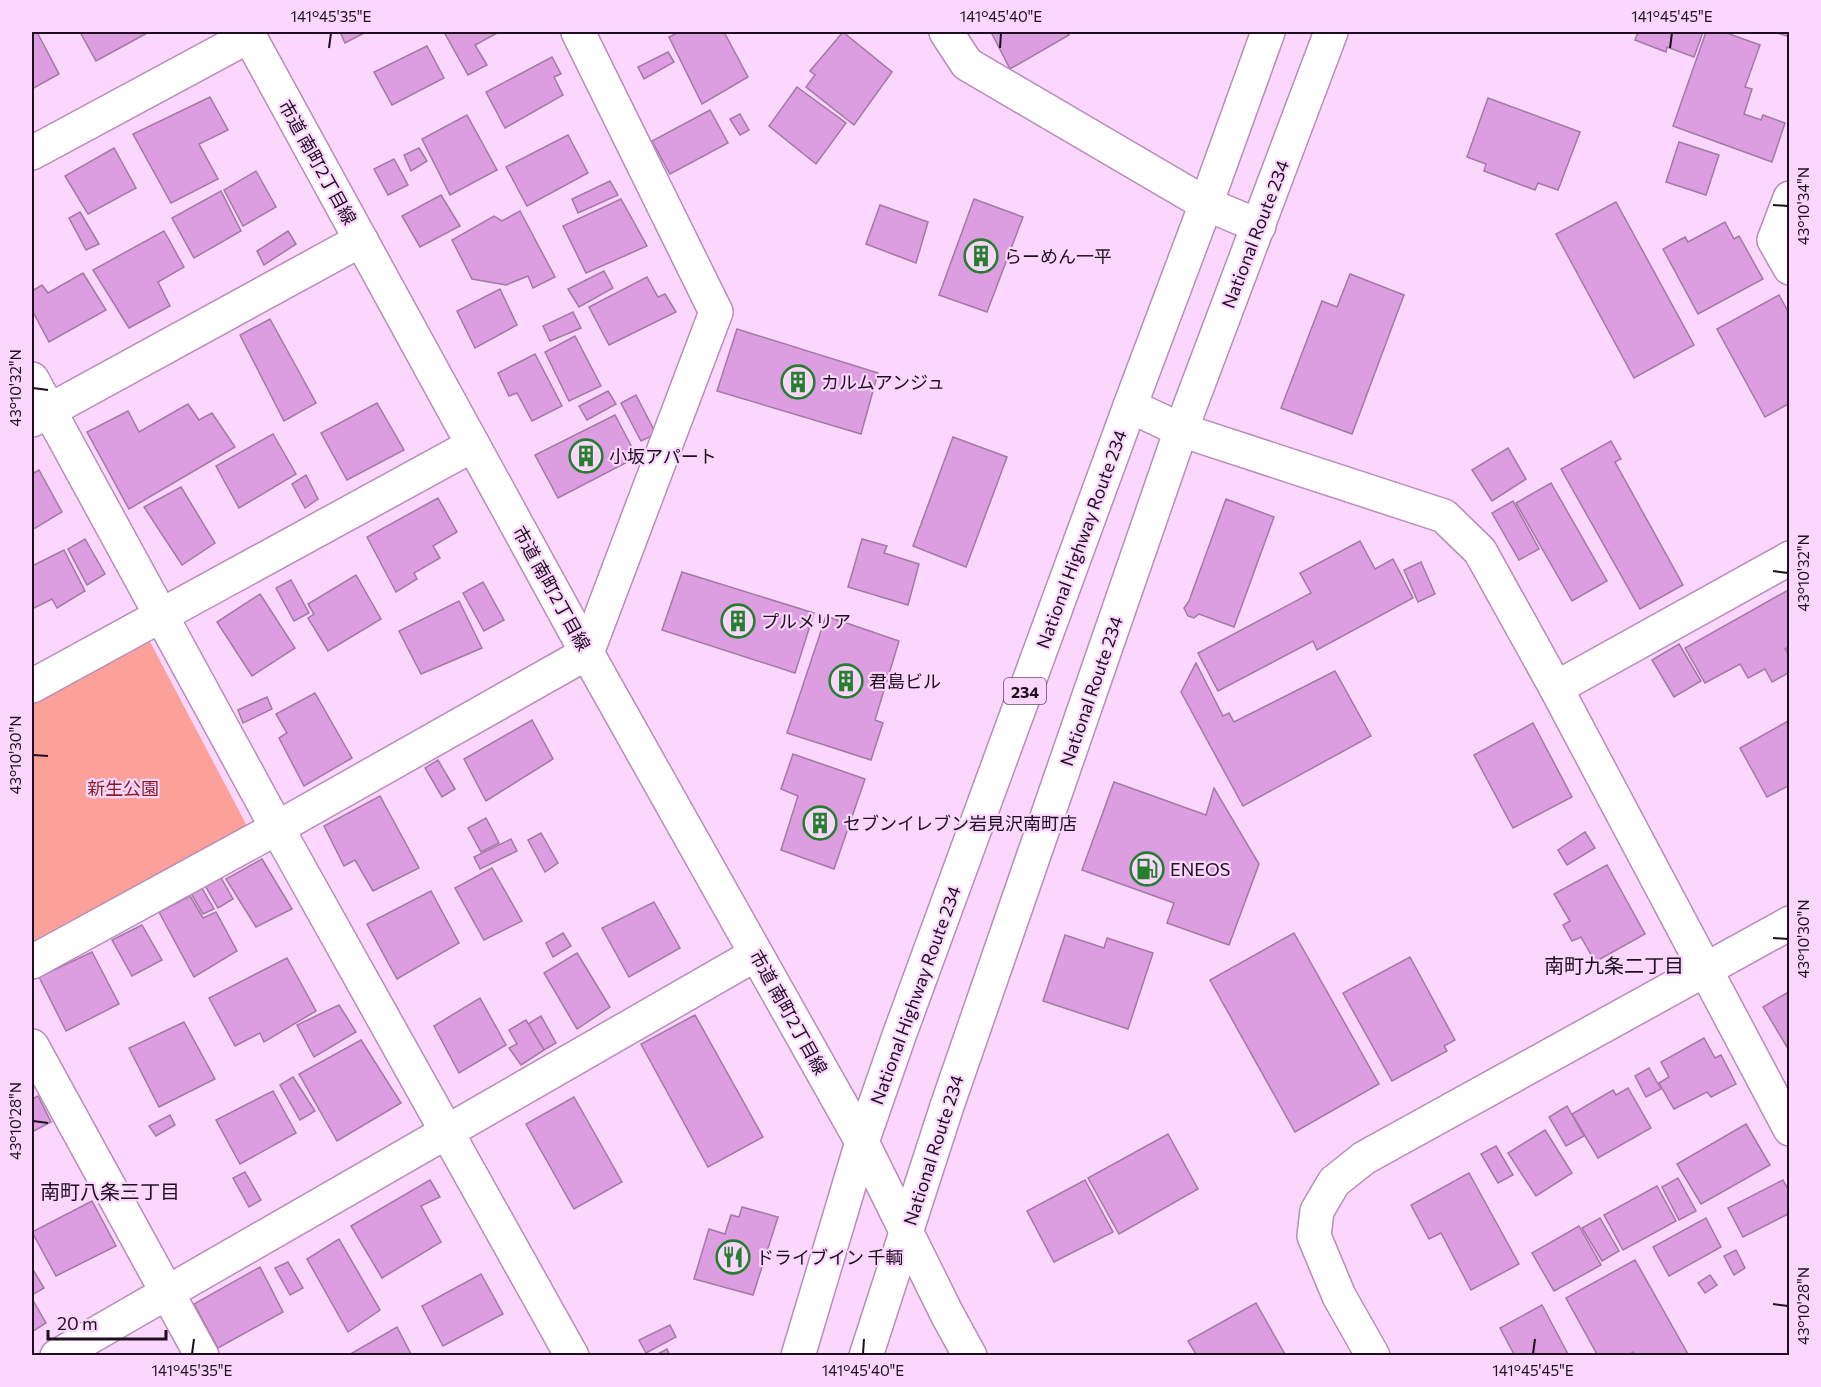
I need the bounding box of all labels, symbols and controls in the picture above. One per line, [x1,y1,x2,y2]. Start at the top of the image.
text: 141°45'35"E [291,7,372,25]
text: 141°45'40"E [960,7,1042,25]
text: 141°45'45"E [1631,7,1713,25]
street label: 市道 南町2丁目線 [275,96,361,228]
street label: National Route 234 [1217,157,1293,311]
text: 43°10'34"N [1794,167,1812,245]
building icon: らーめん一平 [963,238,999,274]
place label: らーめん一平 [1004,245,1112,267]
text: 43°10'32"N [6,349,24,427]
building icon: カルムアンジュ [780,364,816,400]
place label: カルムアンジュ [821,371,945,393]
street label: National Highway Route 234 [1031,426,1131,651]
building icon: 小坂アパート [568,438,604,474]
place label: 小坂アパート [609,445,717,467]
street label: 市道 南町2丁目線 [509,522,595,654]
text: 43°10'32"N [1794,534,1812,612]
building icon: プルメリア [720,603,756,639]
place label: プルメリア [761,610,851,632]
street label: National Route 234 [1055,613,1127,769]
building icon: 君島ビル [828,663,864,699]
place label: 君島ビル [869,670,941,692]
road number: 234 [1004,678,1046,704]
text: 43°10'30"N [6,715,24,795]
park label: 新生公園 [87,777,159,799]
building icon: セブンイレブン岩見沢南町店 [802,805,838,841]
place label: セブンイレブン岩見沢南町店 [843,812,1077,834]
fuel station icon: ENEOS [1129,851,1165,887]
place label: ENEOS [1170,858,1230,880]
street label: National Highway Route 234 [865,882,965,1107]
text: 43°10'30"N [1794,899,1812,979]
street label: 市道 南町2丁目線 [746,946,832,1078]
district label: 南町九条二丁目 [1544,953,1684,977]
street label: National Route 234 [898,1072,968,1228]
text: 43°10'28"N [6,1082,24,1160]
district label: 南町八条三丁目 [40,1179,180,1203]
restaurant icon: ドライブイン 千輌 [715,1239,751,1275]
place label: ドライブイン 千輌 [756,1246,903,1268]
text: 43°10'28"N [1794,1267,1812,1345]
scale bar [48,1303,166,1341]
text: 20 m [57,1312,98,1334]
text: 141°45'35"E [152,1361,233,1379]
text: 141°45'40"E [822,1361,904,1379]
text: 141°45'45"E [1492,1361,1574,1379]

